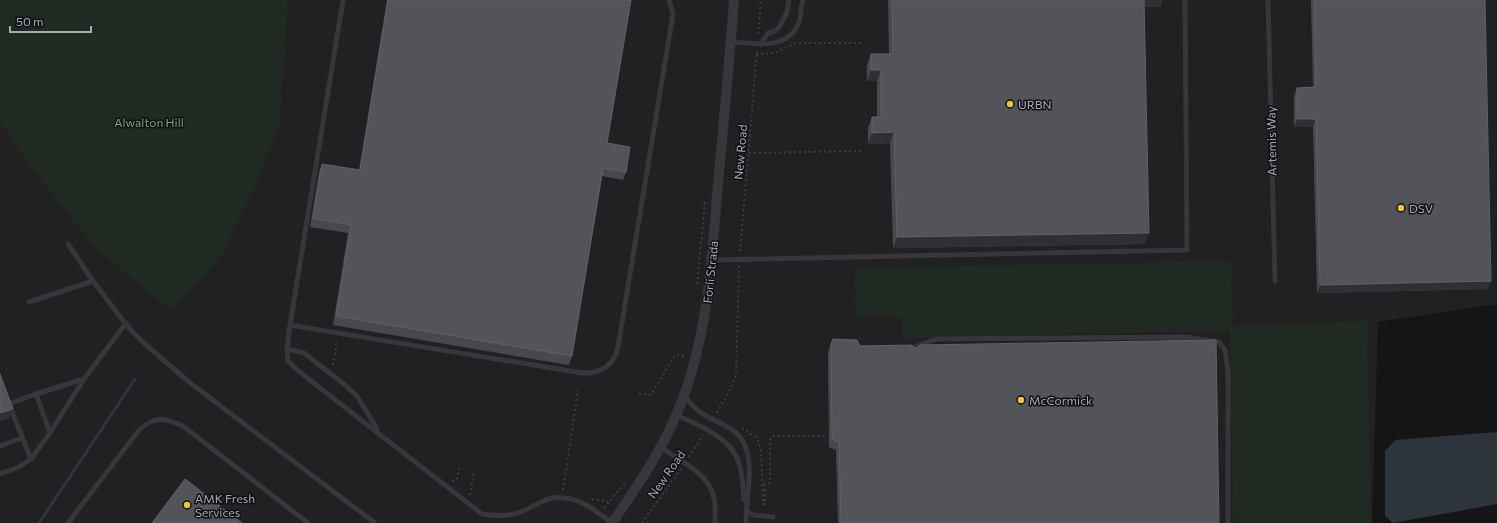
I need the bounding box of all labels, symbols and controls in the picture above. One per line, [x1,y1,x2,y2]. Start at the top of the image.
scale bar [10,8,91,34]
text: 50 m [16,14,44,28]
place label: URBN [1018,97,1052,111]
marker: URBN [1005,99,1015,109]
street label: Artemis Way [1263,106,1279,176]
park label: Alwalton Hill [114,115,184,129]
street label: New Road [731,124,749,180]
place label: DSV [1409,201,1433,215]
marker: DSV [1396,203,1406,213]
street label: Forli Strada [700,240,720,304]
place label: McCormick [1029,393,1093,407]
marker: McCormick [1016,395,1026,405]
street label: New Road [644,447,688,501]
place label: AMK Fresh Services [195,491,255,519]
marker: AMK Fresh Services [182,500,192,510]

